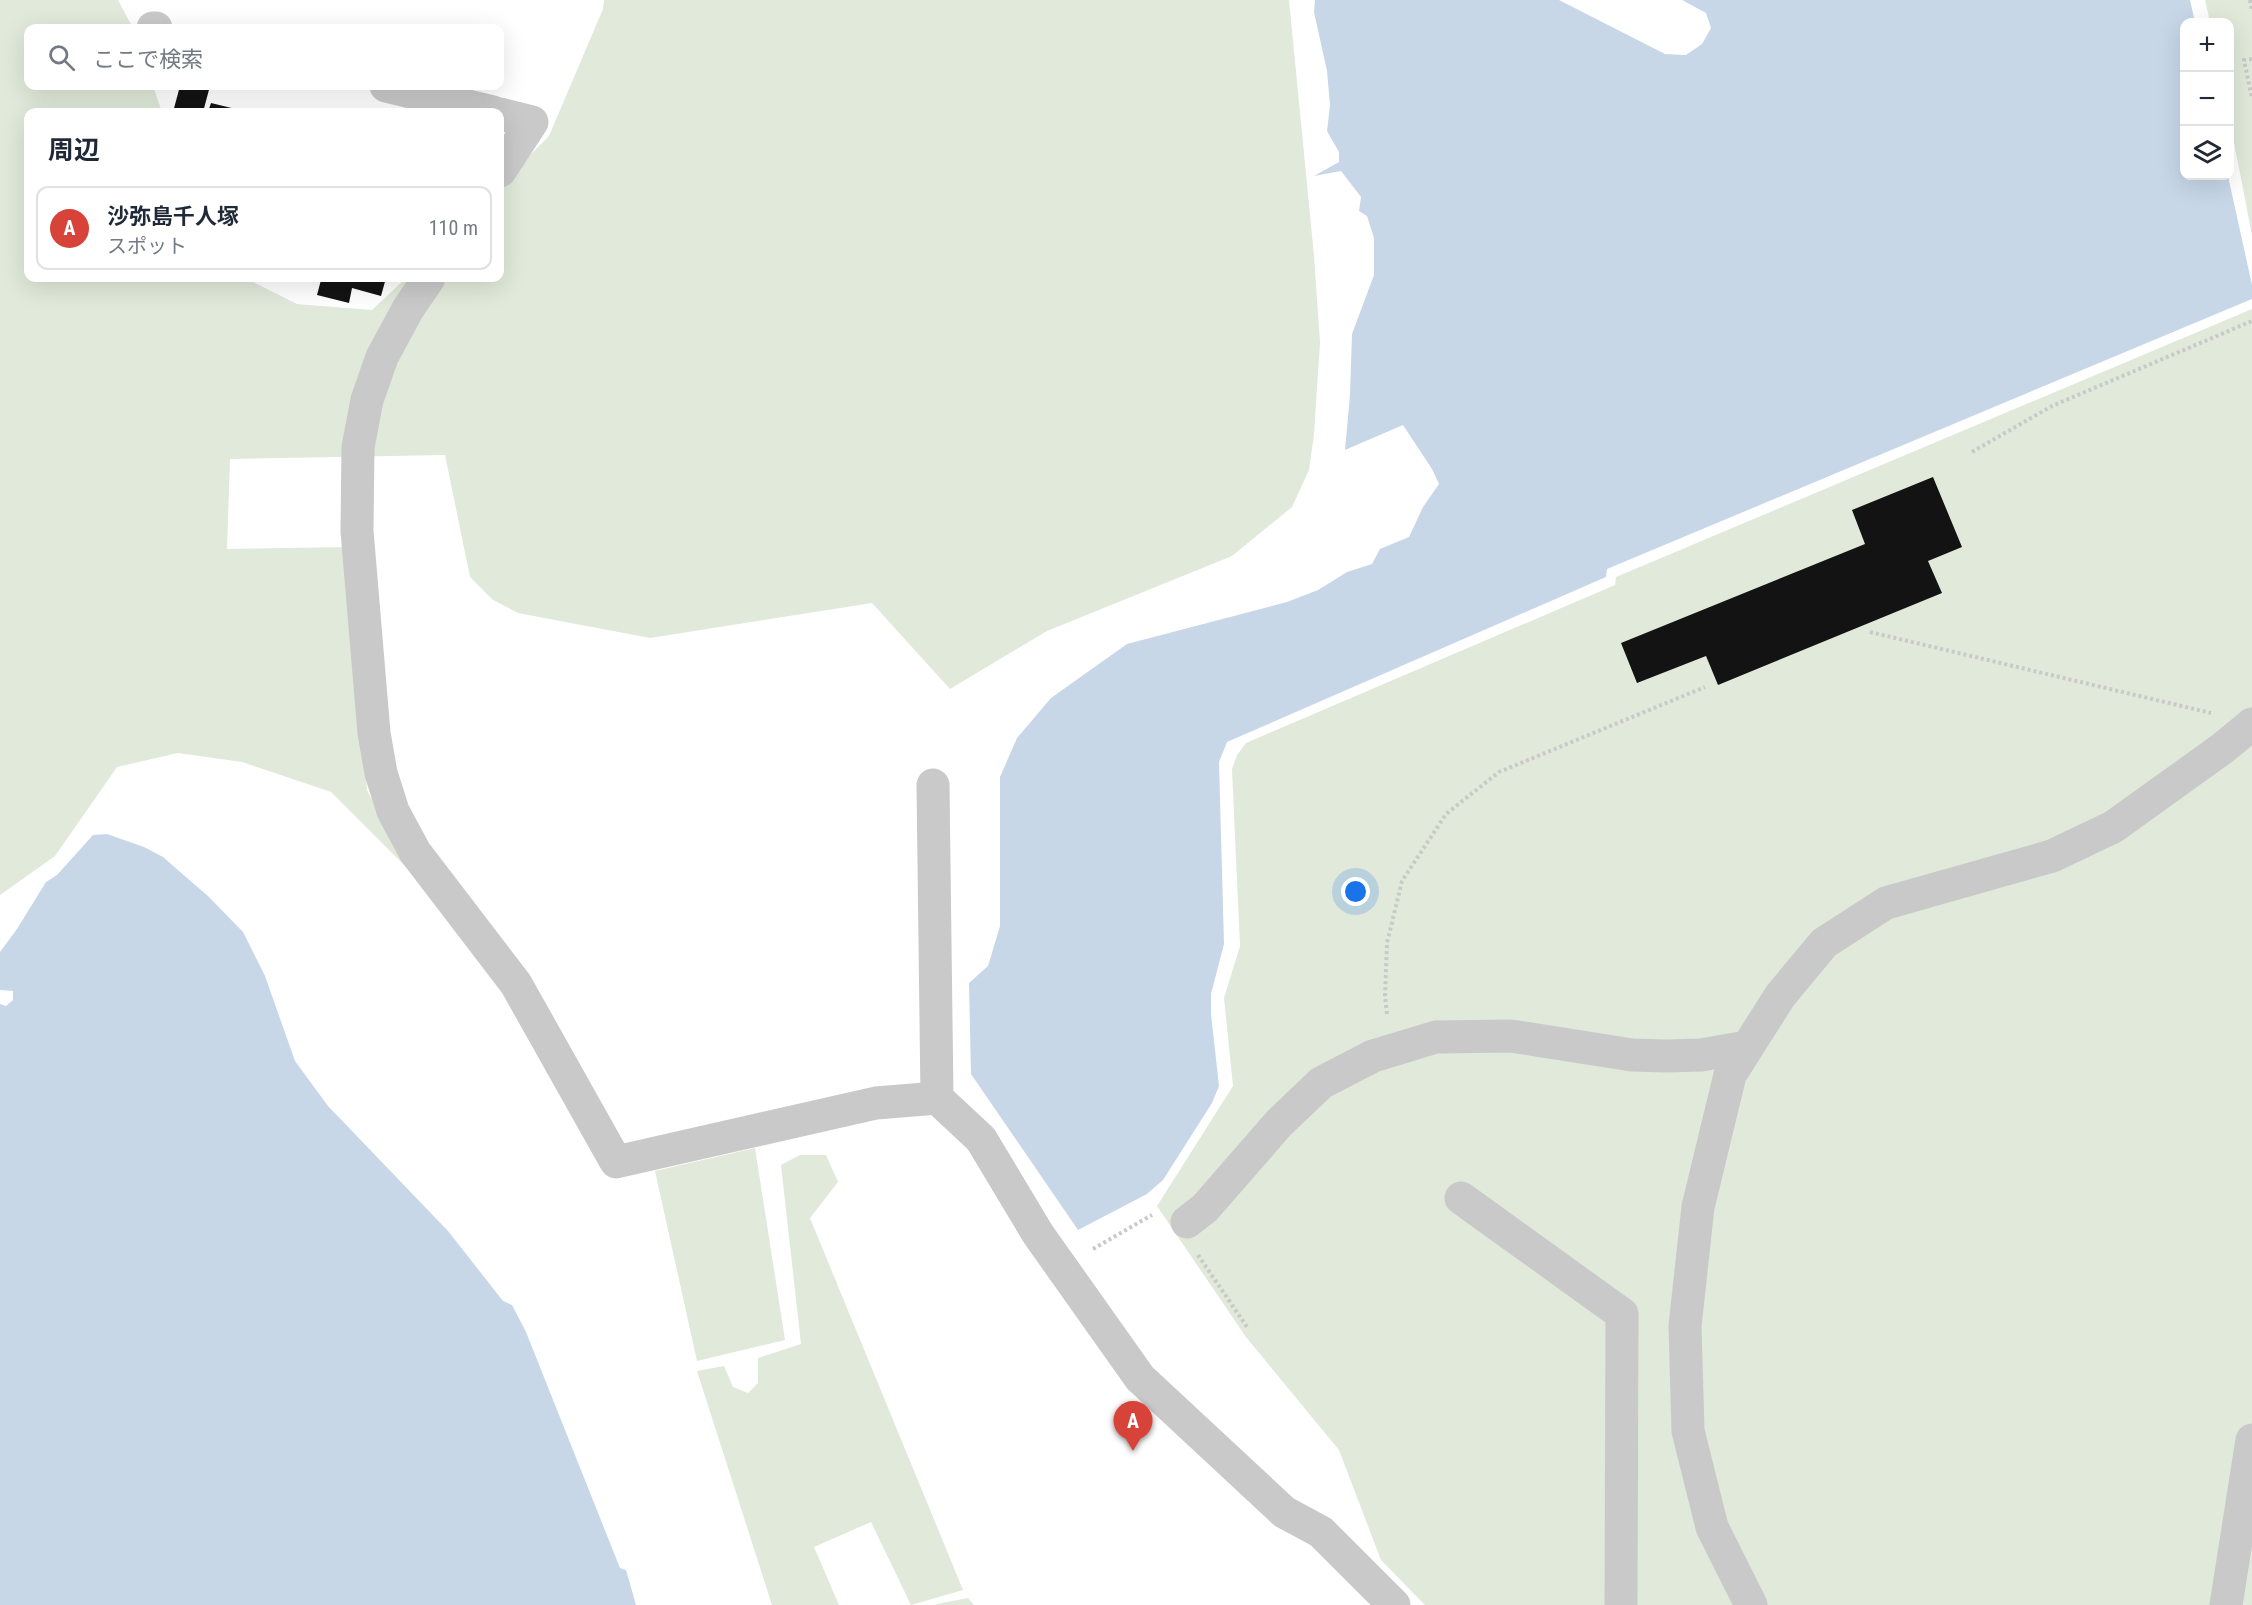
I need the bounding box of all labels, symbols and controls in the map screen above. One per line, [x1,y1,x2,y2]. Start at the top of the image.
map controls [2180,18,2234,180]
button: + [2180,18,2234,72]
search box [24,24,504,90]
icon: search [45,41,78,74]
text: ここで検索 [93,47,203,72]
button: − [2180,72,2234,126]
button: layers [2180,126,2234,180]
text: 周辺 [48,135,100,165]
text: 沙弥島千人塚 [107,204,239,229]
text: A [64,216,75,240]
text: 110 m [429,216,478,240]
text: スポット [107,234,187,258]
your location [1341,877,1370,906]
pin: A [1114,1402,1152,1451]

